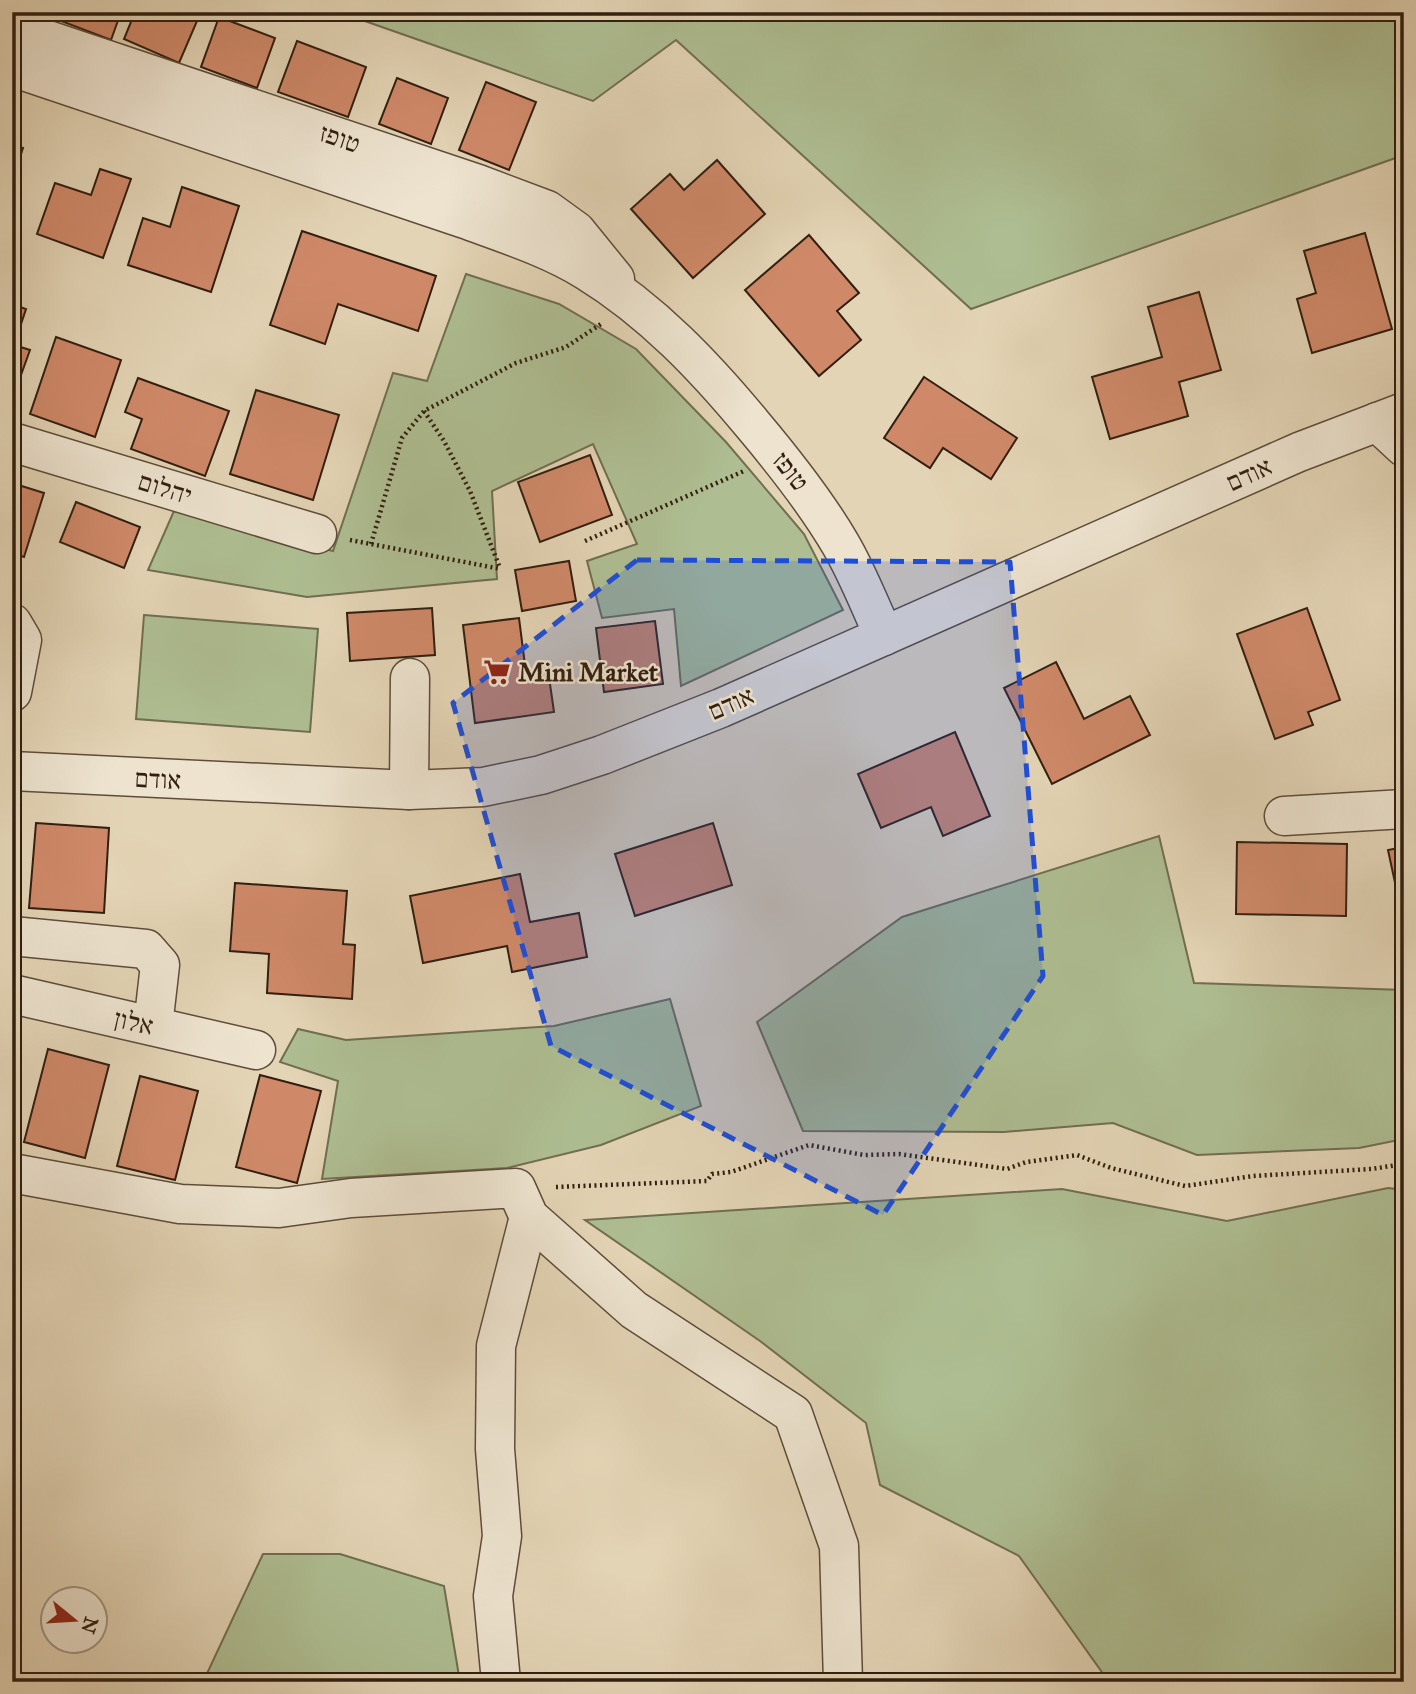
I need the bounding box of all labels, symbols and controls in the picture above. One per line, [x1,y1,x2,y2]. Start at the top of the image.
street label: טופז [316,116,364,160]
street label: טופז [766,445,816,497]
street label: אודם [1221,450,1277,498]
street label: יהלום [134,465,196,511]
place label: Mini Market [518,656,659,688]
supermarket icon: Mini Market [482,657,512,687]
street label: אודם [703,679,759,727]
street label: אודם [134,762,182,796]
street label: אלון [111,1002,157,1042]
north arrow [38,1586,108,1656]
text: N [76,1614,103,1636]

